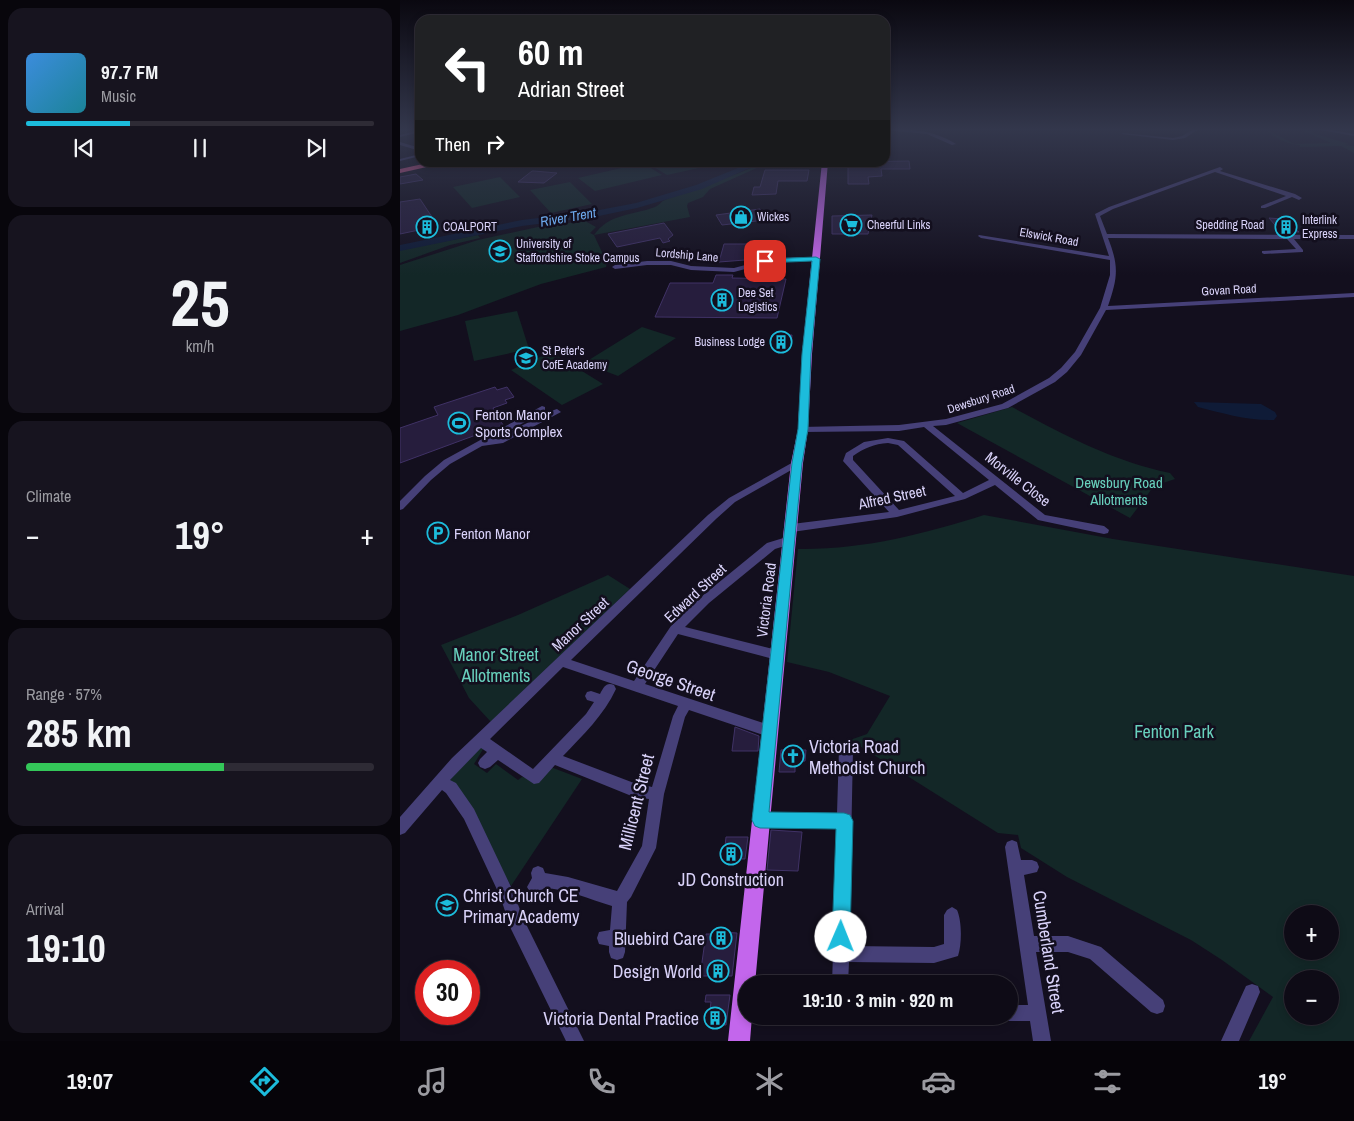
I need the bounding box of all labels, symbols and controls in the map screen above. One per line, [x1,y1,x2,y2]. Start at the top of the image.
text: 60 m [518,29,583,76]
icon: left [435,35,500,100]
text: 97.7 FM [101,59,158,85]
text: Adrian Street [518,74,624,104]
text: Music [101,85,136,107]
icon: right [481,130,509,158]
text: Then [435,131,471,157]
icon: previous [70,134,98,162]
icon: pause [186,134,214,162]
icon: next [302,134,330,162]
water label: River Trent [539,203,598,231]
shop icon: Wickes [729,205,753,229]
place label: Wickes [757,209,789,225]
place label: Interlink Express [1302,212,1338,242]
supermarket icon: Cheerful Links [839,213,863,237]
building icon: COALPORT [415,215,439,239]
building icon: Interlink Express [1274,215,1298,239]
place label: Cheerful Links [867,217,931,233]
street label: Spedding Road [1196,217,1264,233]
place label: COALPORT [443,219,497,235]
street label: Elswick Road [1018,224,1080,250]
place label: University of Staffordshire Stoke Campus [516,236,640,266]
school or university icon: University of Staffordshire Stoke Campus [488,239,512,263]
pin [744,240,786,282]
street label: Lordship Lane [655,244,719,266]
icon: arrive [751,247,779,275]
text: 25 [170,259,230,346]
street label: Govan Road [1201,281,1257,299]
place label: Dee Set Logistics [738,285,777,315]
building icon: Dee Set Logistics [710,288,734,312]
building icon: Business Lodge [769,330,793,354]
place label: Business Lodge [694,334,765,350]
text: km/h [186,335,214,357]
place label: St Peter's CofE Academy [542,343,607,373]
school or university icon: St Peter's CofE Academy [514,346,538,370]
street label: Dewsbury Road [945,381,1017,417]
place label: Fenton Manor Sports Complex [475,404,563,442]
sports icon: Fenton Manor Sports Complex [447,411,471,435]
street label: Morville Close [981,447,1055,511]
park label: Dewsbury Road Allotments [1075,472,1163,510]
street label: Alfred Street [855,480,928,515]
text: Climate [26,485,71,507]
text: 19° [175,510,225,561]
text: − [26,516,39,554]
text: + [361,516,374,554]
parking icon: Fenton Manor [426,521,450,545]
place label: Fenton Manor [454,523,530,544]
street label: Edward Street [659,558,731,627]
street label: Victoria Road [751,561,781,639]
street label: Manor Street [547,592,614,656]
park label: Manor Street Allotments [453,642,539,688]
street label: George Street [623,653,719,707]
text: Range · 57% [26,683,102,705]
text: 285 km [26,708,132,759]
park label: Fenton Park [1134,719,1214,744]
place label: Victoria Road Methodist Church [809,734,926,780]
church icon: Victoria Road Methodist Church [781,744,805,768]
street label: Millicent Street [612,751,660,853]
building icon: JD Construction [719,842,743,866]
place label: JD Construction [678,867,784,892]
place label: Christ Church CE Primary Academy [463,883,580,929]
street label: Cumberland Street [1027,889,1071,1015]
school or university icon: Christ Church CE Primary Academy [435,893,459,917]
text: Arrival [26,898,64,920]
map controls [1284,905,1339,1025]
button: + [1284,905,1339,960]
position arrow [814,910,866,962]
text: 19:10 [26,923,106,974]
place label: Bluebird Care [614,926,705,951]
building icon: Bluebird Care [709,926,733,950]
place label: Design World [613,959,702,984]
building icon: Design World [706,959,730,983]
speed limit sign: 30 [415,960,480,1025]
button: − [1284,970,1339,1025]
text: 19:10 · 3 min · 920 m [803,987,953,1013]
place label: Victoria Dental Practice [543,1006,699,1031]
building icon: Victoria Dental Practice [703,1006,727,1030]
icon: directions [247,1064,282,1099]
icon: music [415,1064,450,1099]
icon: phone [584,1064,619,1099]
icon: climate [752,1064,787,1099]
icon: car [921,1064,956,1099]
icon: filters [1090,1064,1125,1099]
text: 19:07 [67,1066,113,1096]
text: 19° [1258,1066,1287,1096]

